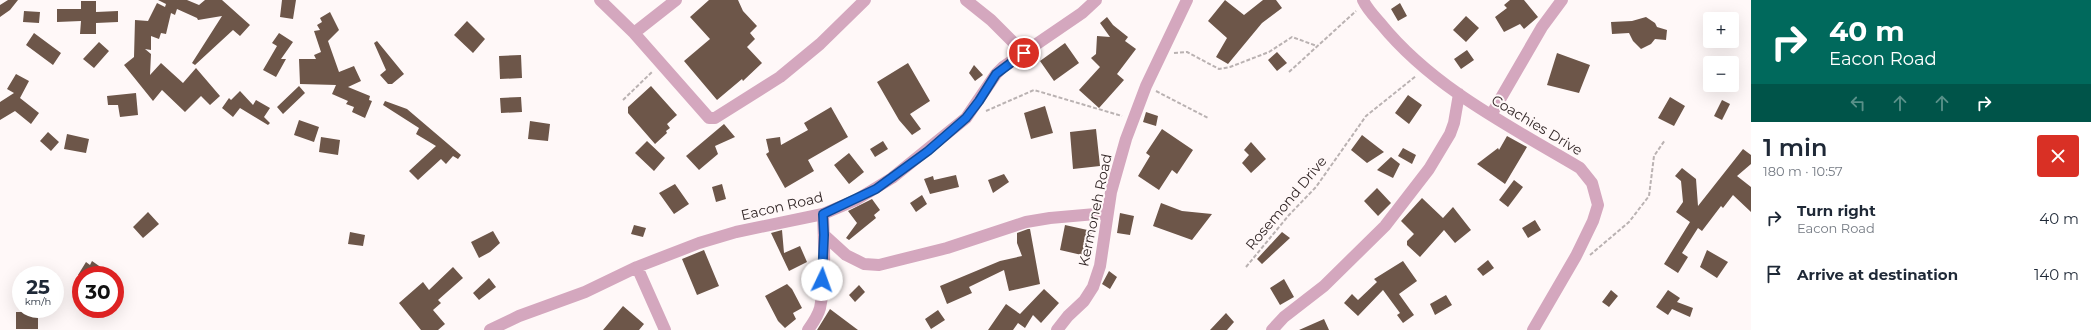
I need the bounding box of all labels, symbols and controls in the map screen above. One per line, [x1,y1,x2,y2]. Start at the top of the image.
map controls [1703,12,1739,92]
button: + [1703,12,1739,48]
text: 40 m [1829,14,1905,48]
icon: right [1763,16,1815,68]
pin [1007,36,1041,70]
icon: arrive [1013,42,1035,64]
text: Eacon Road [1829,48,1937,70]
button: − [1703,56,1739,92]
street label: Coachies Drive [1488,91,1586,159]
icon: left [1847,92,1869,114]
icon: ahead [1889,92,1911,114]
icon: ahead [1931,92,1953,114]
icon: right [1973,92,1995,114]
text: 1 min [1763,133,1827,162]
button: close [2037,135,2079,177]
street label: Kermoneh Road [1074,152,1116,268]
street label: Rosemond Drive [1241,152,1331,254]
text: 180 m · 10:57 [1763,163,1843,179]
street label: Eacon Road [739,188,825,224]
text: Turn right [1797,201,1876,220]
icon: right [1763,207,1785,229]
text: 40 m [2039,209,2079,228]
text: Eacon Road [1797,220,1875,236]
position arrow [801,259,843,301]
icon: arrive [1763,263,1785,285]
text: Arrive at destination [1797,265,1958,284]
text: 140 m [2034,265,2079,284]
speed limit sign: 30 [72,266,124,318]
text: 25 [26,275,50,299]
text: km/h [25,295,51,308]

